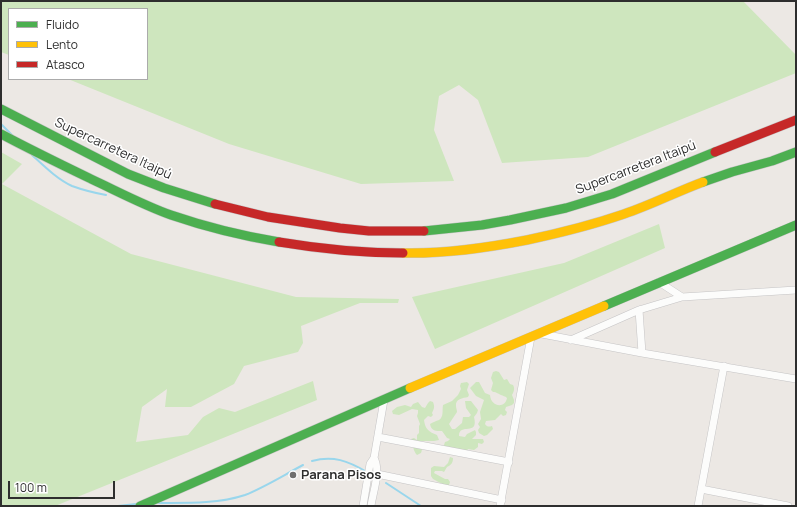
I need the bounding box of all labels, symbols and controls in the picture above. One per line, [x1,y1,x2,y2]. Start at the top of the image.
legend [8,8,148,80]
text: Fluido [46,16,79,33]
text: Lento [46,36,78,53]
text: Atasco [46,56,85,73]
street label: Supercarretera Itaipú [52,115,174,183]
street label: Supercarretera Itaipú [574,138,698,198]
place label: Parana Pisos [301,467,381,483]
marker: Parana Pisos [288,470,298,480]
scale bar [10,473,117,499]
text: 100 m [15,479,47,496]

